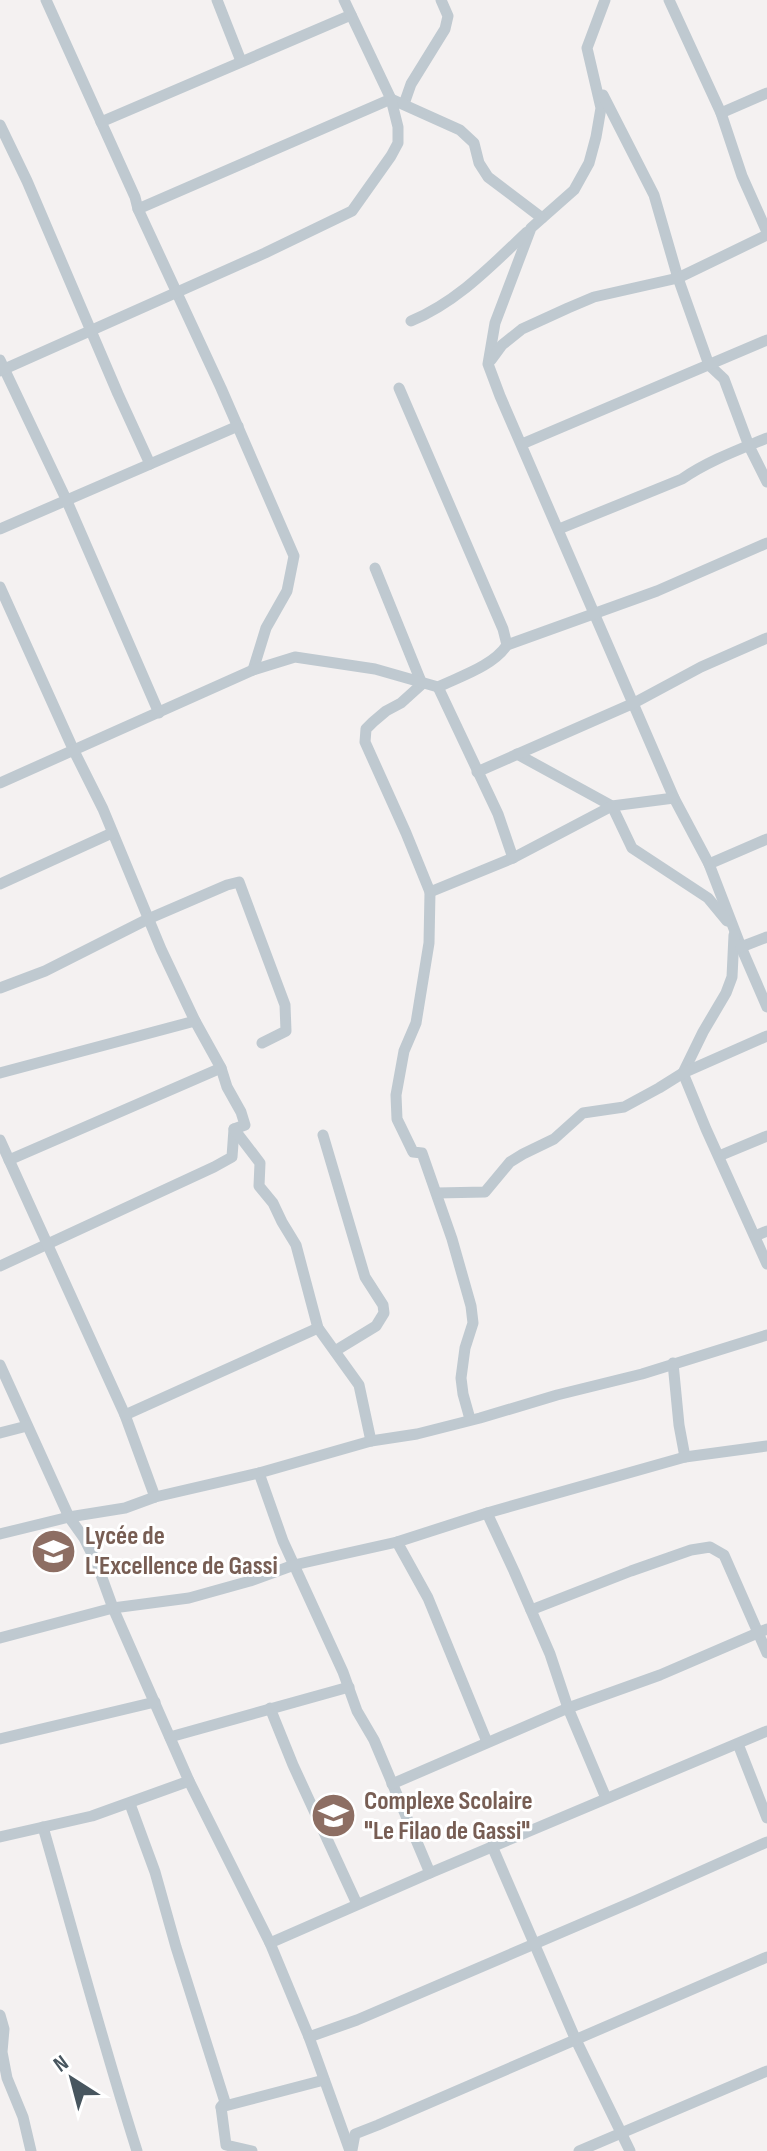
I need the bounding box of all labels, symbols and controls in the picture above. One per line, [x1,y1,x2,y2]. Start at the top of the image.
place label: Lycée de L'Excellence de Gassi [85,1521,278,1582]
school or university icon: Lycée de L'Excellence de Gassi [30,1527,78,1575]
place label: Complexe Scolaire "Le Filao de Gassi" [364,1786,533,1847]
school or university icon: Complexe Scolaire "Le Filao de Gassi" [309,1792,357,1840]
north arrow [32,2039,112,2119]
text: N [48,2050,74,2078]

